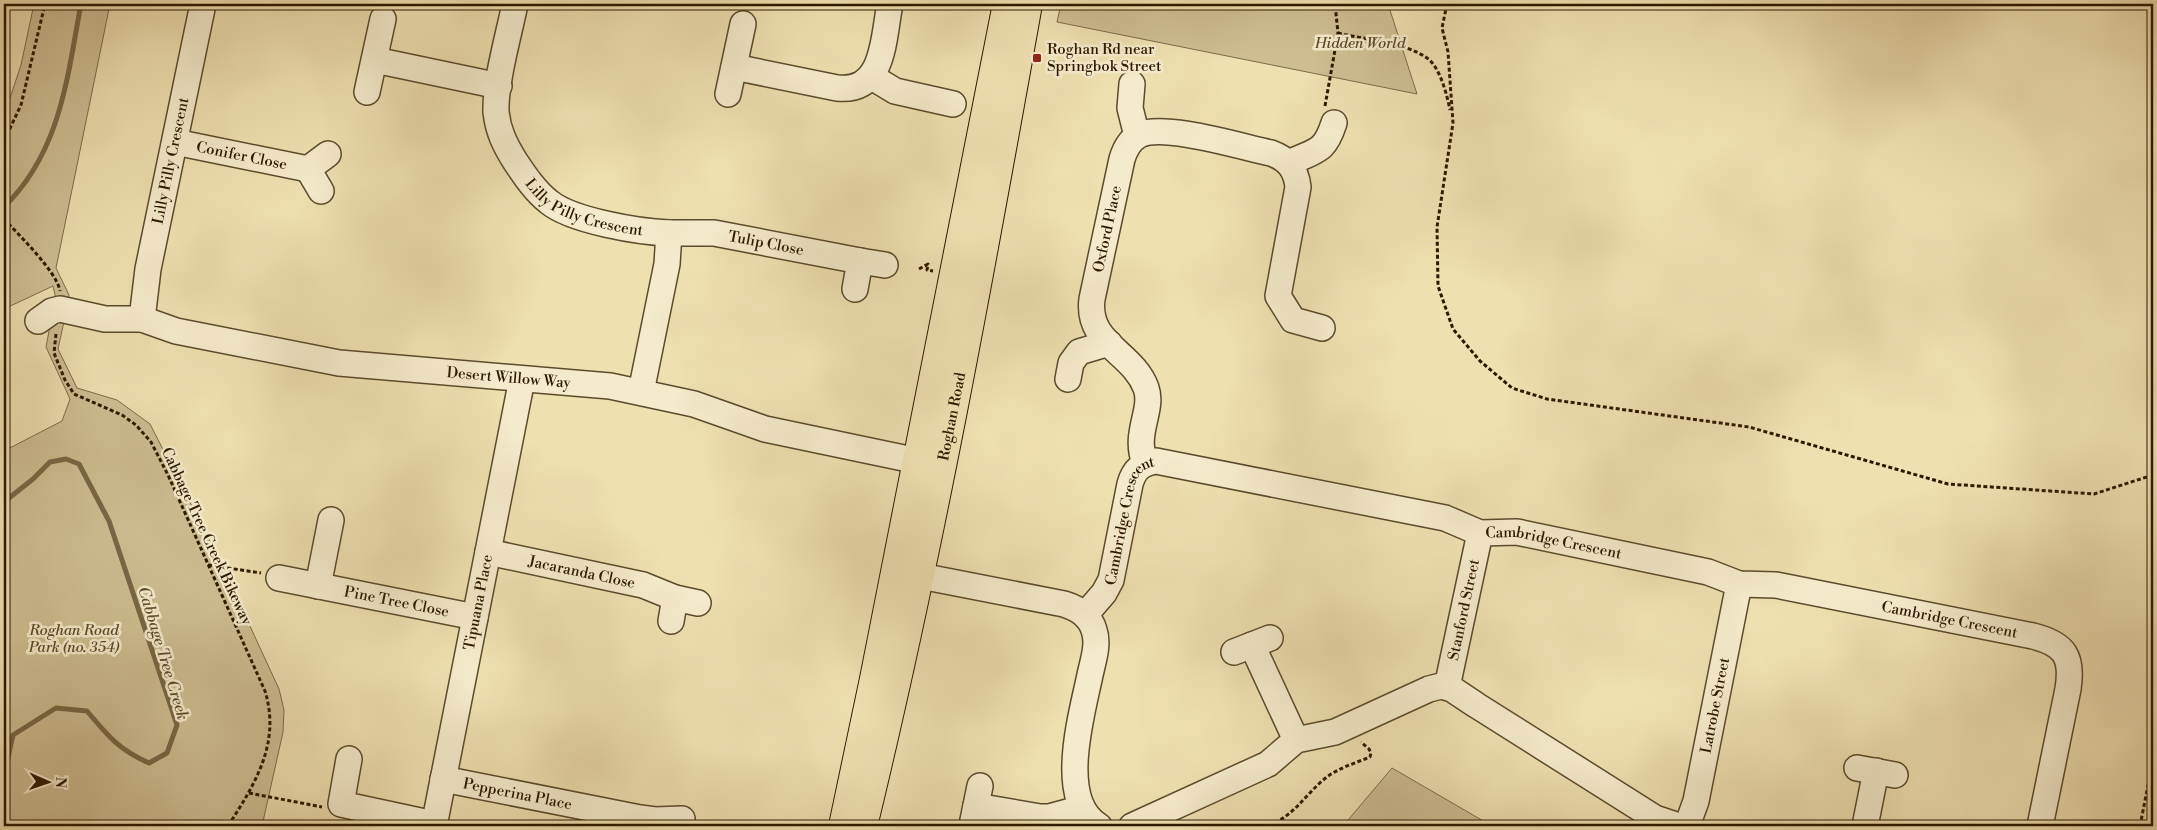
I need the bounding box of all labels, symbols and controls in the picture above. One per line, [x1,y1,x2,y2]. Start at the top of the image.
park label: Hidden World [1314,34,1406,53]
place label: Roghan Rd near Springbok Street [1047,40,1162,76]
marker: Roghan Rd near Springbok Street [1031,52,1043,64]
street label: Lilly Pilly Crescent [149,95,194,226]
street label: Conifer Close [194,138,289,175]
street label: Lilly Pilly Crescent [521,175,645,241]
street label: Oxford Place [1089,184,1126,274]
street label: Tulip Close [727,227,805,260]
street label: Desert Willow Way [446,363,572,393]
street label: Roghan Road [934,370,970,463]
street label: Cabbage Tree Creek Bikeway [157,444,256,629]
street label: Cambridge Crescent [1101,452,1157,587]
street label: Cambridge Crescent [1485,523,1624,564]
street label: Jacaranda Close [526,552,637,593]
street label: Tipuana Place [460,553,497,652]
street label: Stanford Street [1444,557,1484,662]
street label: Pine Tree Close [342,582,451,622]
water label: Cabbage Tree Creek [133,584,193,722]
street label: Cambridge Crescent [1880,597,2020,643]
park label: Roghan Road Park (no. 354) [28,621,119,657]
street label: Latrobe Street [1697,655,1734,755]
north arrow [22,758,72,808]
street label: Pepperina Place [461,774,574,814]
text: N [51,777,69,788]

